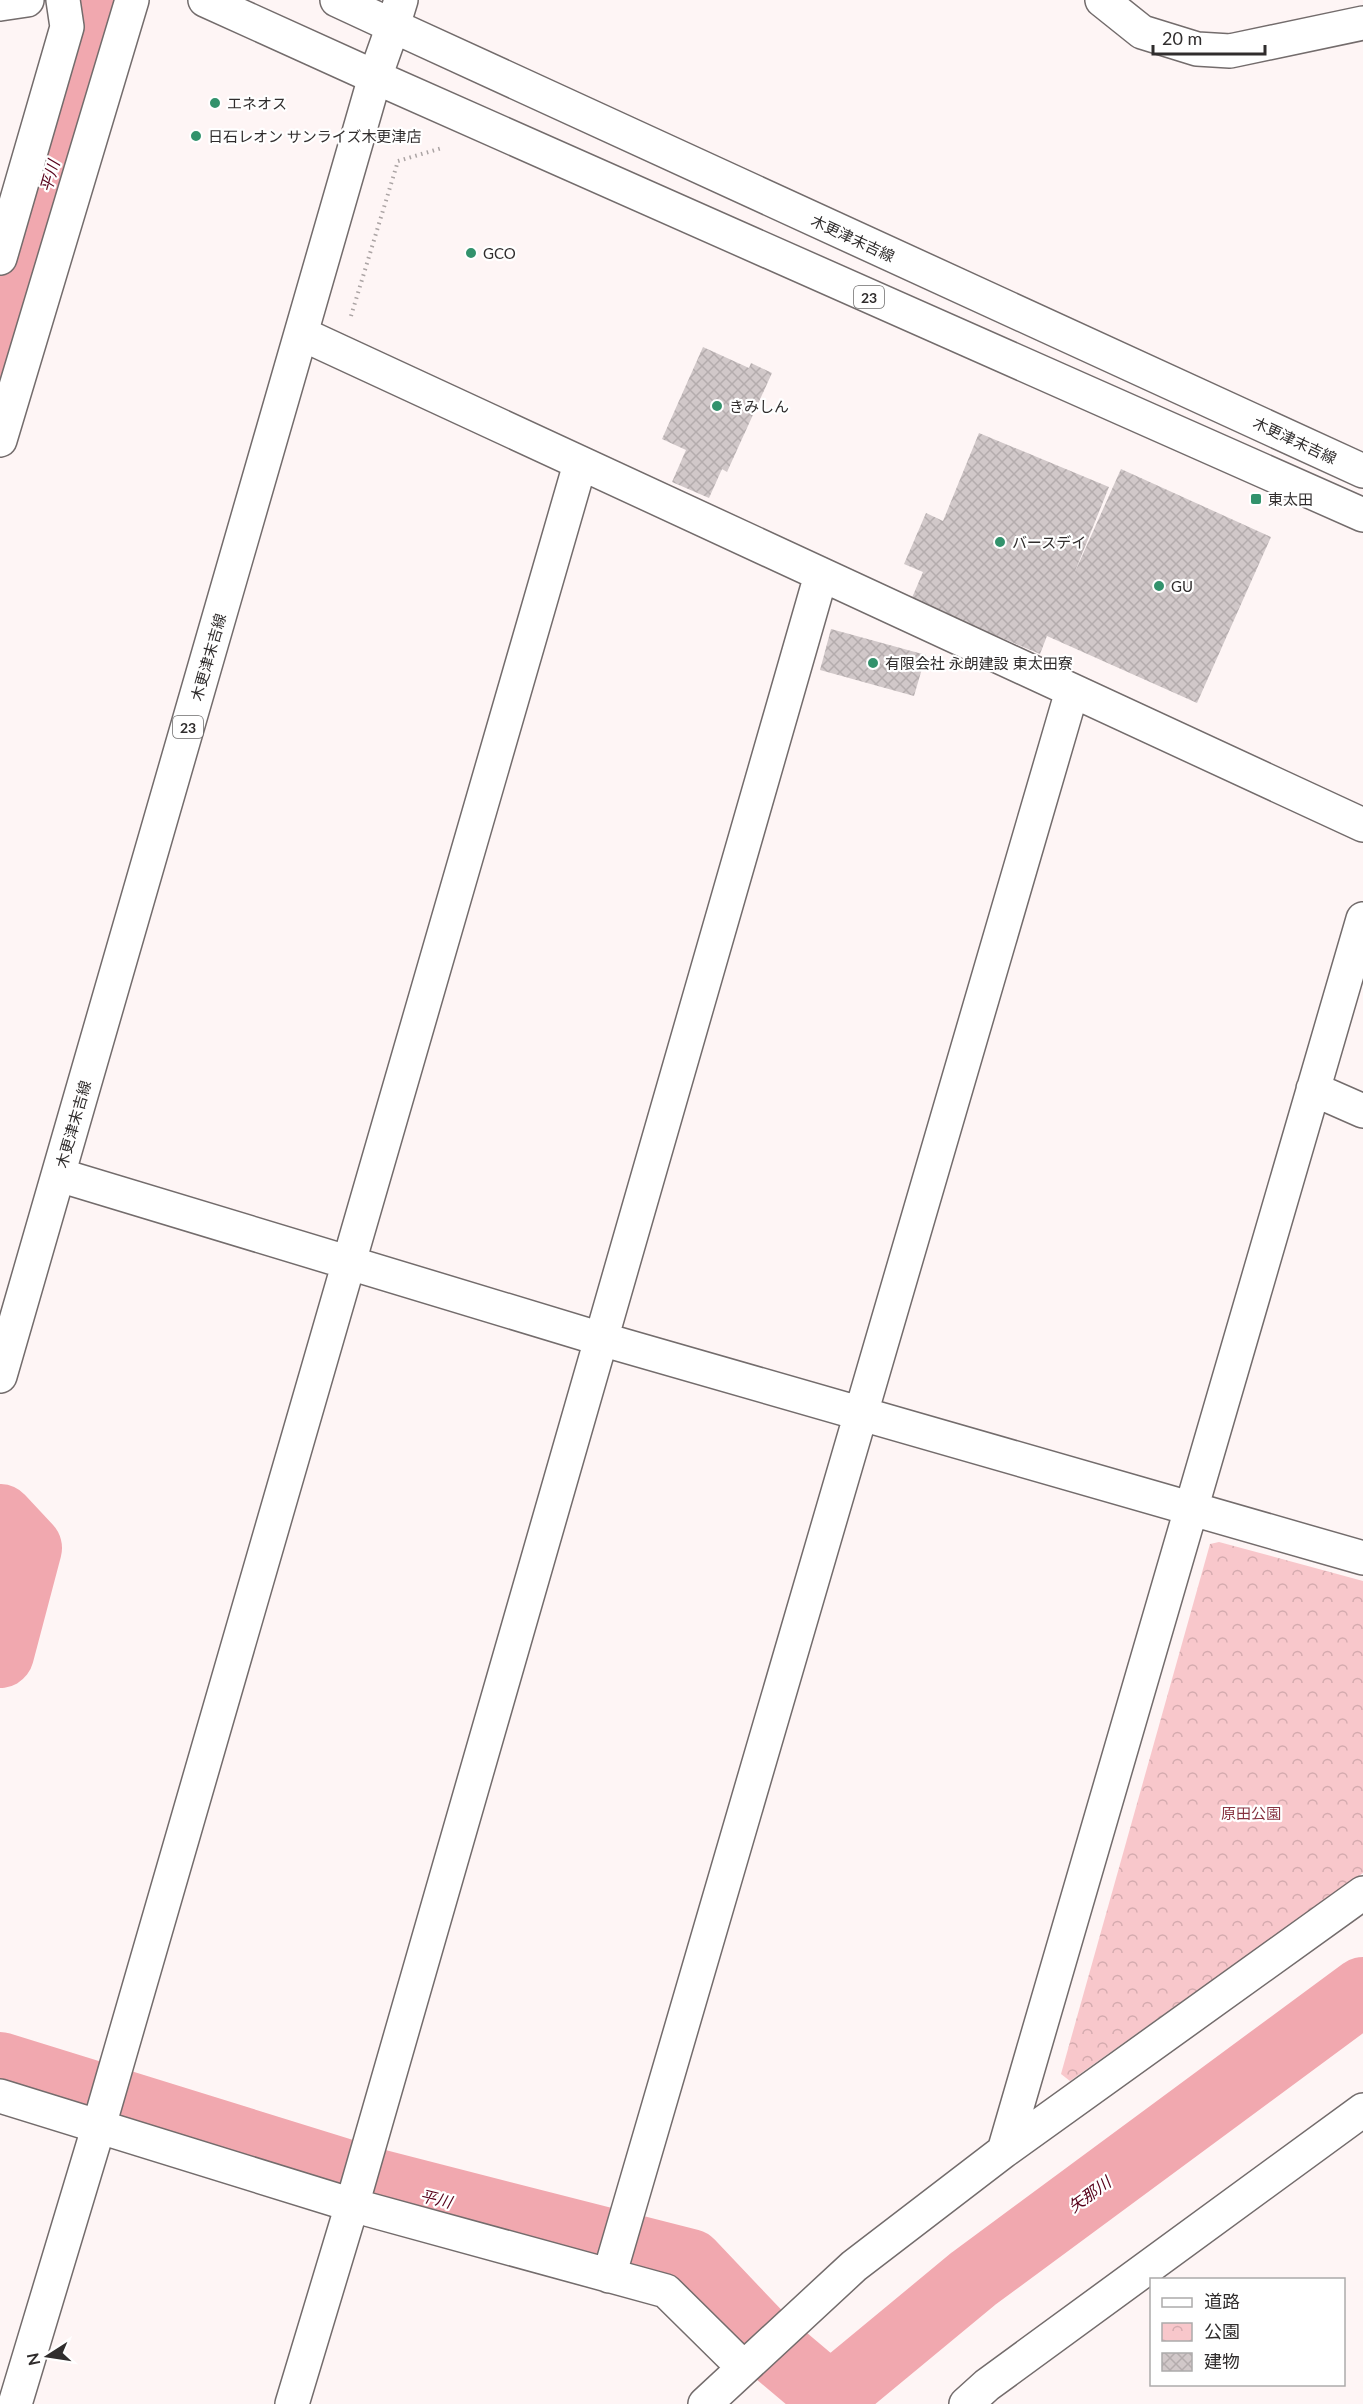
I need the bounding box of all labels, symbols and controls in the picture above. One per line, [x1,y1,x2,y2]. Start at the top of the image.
scale bar [1153,18,1266,56]
text: 20 m [1162,27,1202,49]
place label: エネオス [227,94,287,112]
marker: エネオス [208,96,222,110]
place label: 日石レオン サンライズ木更津店 [208,127,421,145]
marker: 日石レオン サンライズ木更津店 [189,129,203,143]
water label: 平川 [35,156,63,194]
street label: 木更津末吉線 [808,211,898,265]
place label: GCO [483,244,516,262]
marker: GCO [464,246,478,260]
road number: 23 [854,286,884,308]
place label: きみしん [729,397,789,415]
marker: きみしん [710,399,724,413]
street label: 木更津末吉線 [1250,413,1340,467]
place label: 東太田 [1268,490,1313,508]
marker: 東太田 [1249,492,1263,506]
place label: バースデイ [1012,533,1086,551]
marker: バースデイ [993,535,1007,549]
place label: GU [1171,577,1193,595]
marker: GU [1152,579,1166,593]
street label: 木更津末吉線 [187,611,229,703]
place label: 有限会社 永朗建設 東太田寮 [885,654,1073,672]
marker: 有限会社 永朗建設 東太田寮 [866,656,880,670]
road number: 23 [173,716,203,738]
street label: 木更津末吉線 [52,1078,94,1170]
park label: 原田公園 [1221,1804,1281,1822]
water label: 矢那川 [1064,2171,1116,2216]
water label: 平川 [418,2185,456,2212]
legend [1150,2278,1345,2386]
text: 道路 [1204,2290,1240,2312]
text: 公園 [1204,2320,1240,2342]
north arrow [18,2326,78,2386]
text: 建物 [1204,2350,1240,2372]
text: N [22,2351,43,2367]

